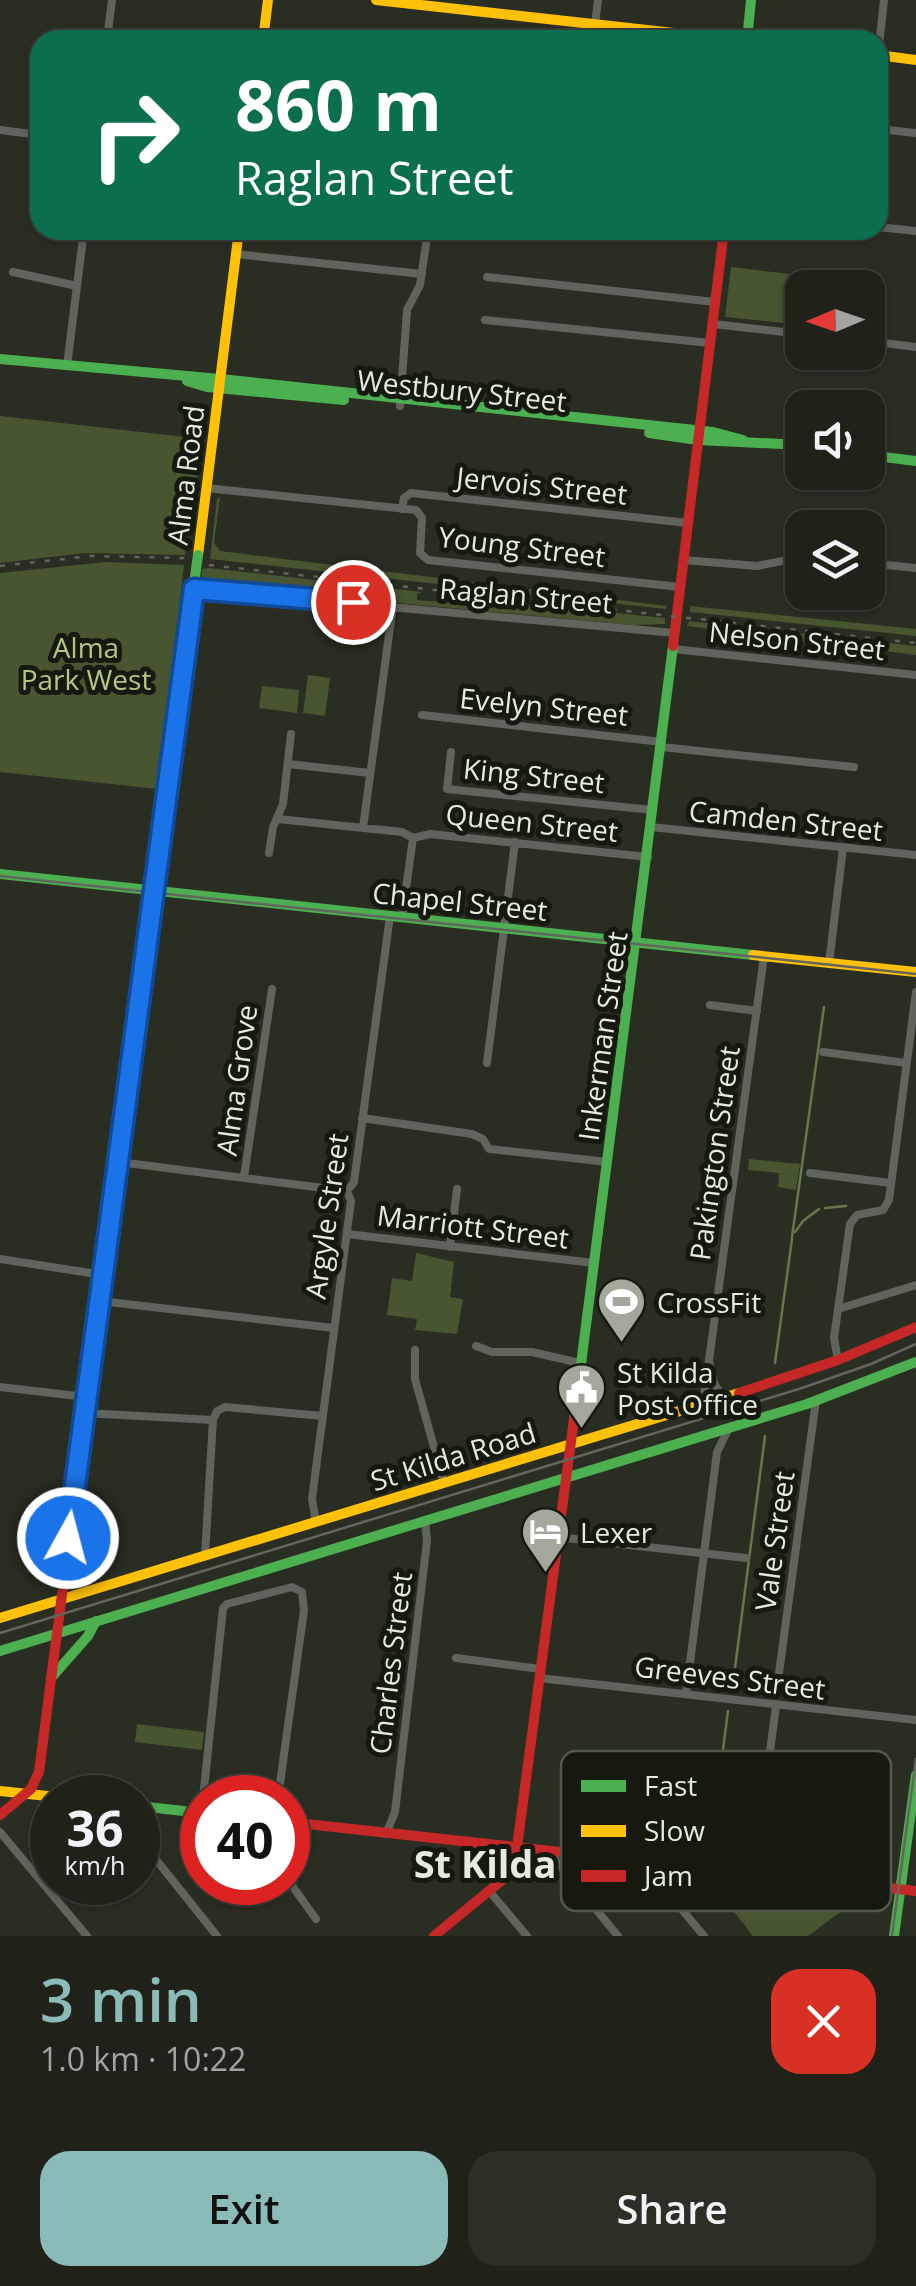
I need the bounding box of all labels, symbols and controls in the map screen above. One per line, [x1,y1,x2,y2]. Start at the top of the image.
text: 860 m [235,56,442,152]
icon: right [70,70,200,200]
text: Raglan Street [235,147,514,208]
north arrow [785,270,885,370]
map controls [785,270,885,610]
street label: Westbury Street [356,360,569,420]
button: sound [785,390,885,490]
street label: Alma Road [158,403,212,547]
street label: Jervois Street [452,457,629,513]
button: layers [785,510,885,610]
street label: Young Street [437,517,607,575]
pin [311,560,396,645]
street label: Raglan Street [438,569,614,621]
icon: arrive [326,575,381,630]
street label: Nelson Street [707,612,887,668]
park label: Alma Park West [21,628,151,698]
street label: Evelyn Street [458,678,630,734]
street label: King Street [461,749,607,801]
street label: Camden Street [687,791,885,849]
street label: Queen Street [444,794,620,850]
street label: Chapel Street [371,873,549,929]
street label: Inkerman Street [569,929,636,1143]
street label: Alma Grove [207,1002,265,1158]
street label: Pakington Street [680,1043,748,1263]
street label: Argyle Street [296,1131,356,1301]
street label: Marriott Street [375,1195,571,1257]
sports icon: CrossFit [596,1276,648,1344]
place label: CrossFit [657,1283,761,1321]
place label: St Kilda Post Office [617,1353,758,1423]
public building icon: St Kilda Post Office [556,1362,608,1430]
street label: St Kilda Road [366,1413,540,1499]
street label: Vale Street [745,1469,803,1613]
position arrow [16,1486,120,1590]
hotel icon: Lexer [519,1506,571,1574]
place label: Lexer [580,1513,653,1551]
street label: Charles Street [360,1570,420,1756]
street label: Greeves Street [633,1646,828,1708]
legend [561,1751,891,1911]
text: Fast [644,1766,697,1804]
speed limit sign: 40 [180,1775,310,1905]
text: 36 [66,1794,124,1862]
text: Slow [644,1811,705,1849]
district label: St Kilda [414,1837,556,1889]
text: km/h [65,1848,125,1882]
text: Jam [641,1856,693,1894]
text: 3 min [40,1958,202,2040]
button: close [771,1969,876,2074]
text: 1.0 km · 10:22 [40,2037,246,2080]
button: Exit [40,2151,448,2266]
button: Share [468,2151,876,2266]

